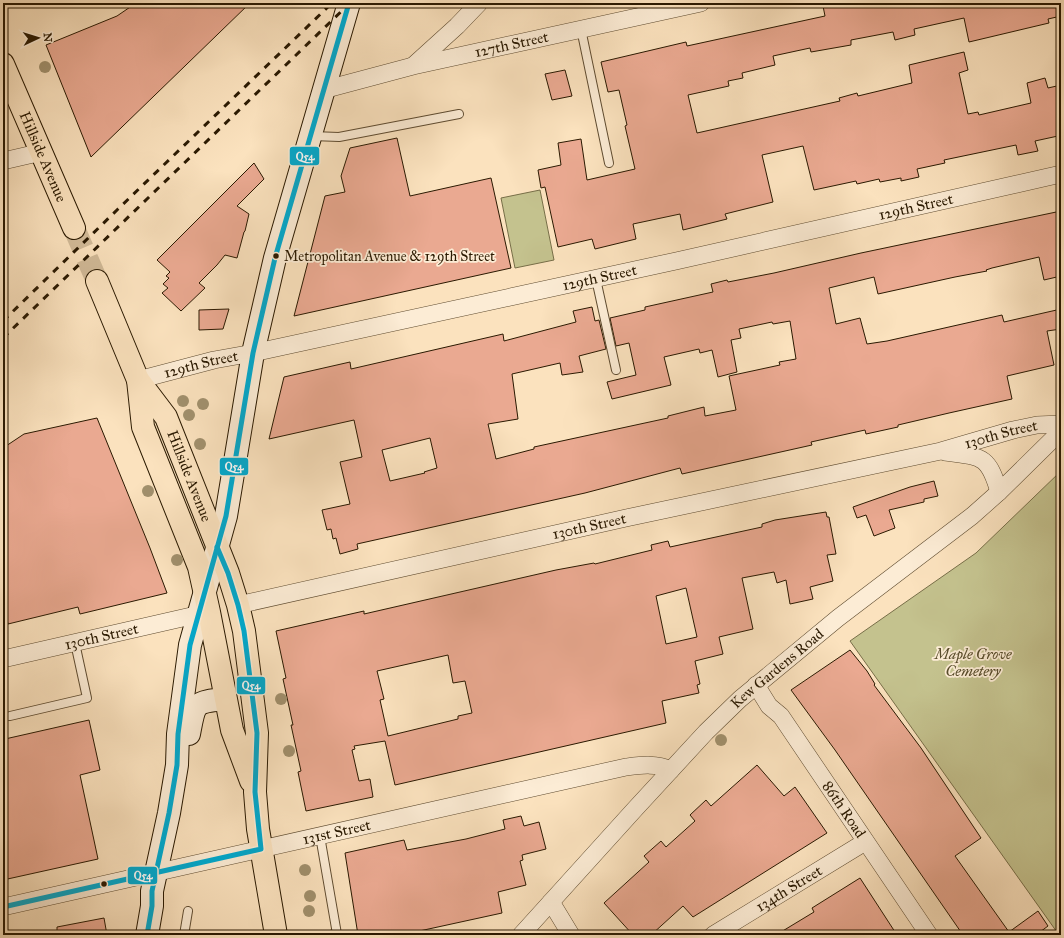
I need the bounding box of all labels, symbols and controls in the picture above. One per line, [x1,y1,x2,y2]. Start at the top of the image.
north arrow [18,18,58,58]
street label: 127th Street [473,27,551,61]
text: N [41,32,54,43]
street label: Hillside Avenue [16,109,71,205]
line badge: Q54 [289,146,320,166]
text: Q54 [296,150,315,164]
street label: 129th Street [877,190,955,224]
place label: Metropolitan Avenue & 129th Street [284,248,495,265]
marker: Metropolitan Avenue & 129th Street [271,251,281,261]
street label: 129th Street [561,261,639,294]
street label: 129th Street [162,347,240,382]
street label: 130th Street [962,416,1040,453]
street label: Hillside Avenue [163,428,216,524]
line badge: Q54 [219,457,249,476]
text: Q54 [225,460,244,474]
street label: 130th Street [551,509,628,543]
street label: 130th Street [63,619,141,654]
street label: Kew Gardens Road [727,624,827,712]
park label: Maple Grove Cemetery [932,645,1012,680]
line badge: Q54 [236,676,266,695]
text: Q54 [242,679,261,693]
street label: 86th Road [819,778,870,842]
street label: 131st Street [301,815,373,848]
street label: 134th Street [752,861,826,916]
line badge: Q54 [127,866,158,885]
text: Q54 [134,869,153,883]
unlabelled marker [99,879,109,889]

